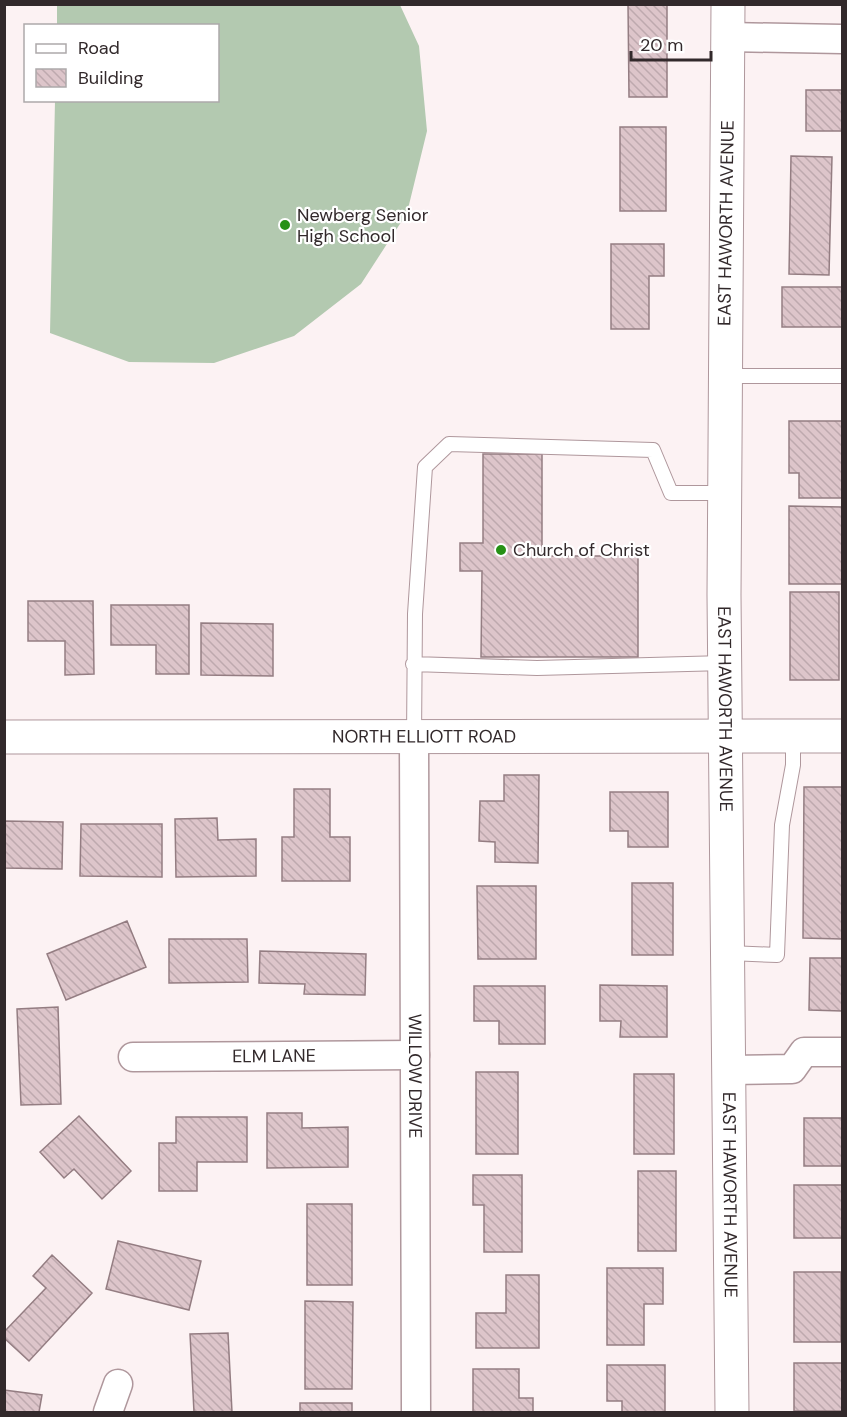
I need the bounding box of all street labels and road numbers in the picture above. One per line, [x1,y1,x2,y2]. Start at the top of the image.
street label: EAST HAWORTH AVENUE [712,120,740,326]
street label: EAST HAWORTH AVENUE [712,606,738,812]
street label: NORTH ELLIOTT ROAD [332,724,516,749]
street label: WILLOW DRIVE [403,1014,427,1138]
street label: ELM LANE [232,1044,316,1068]
street label: EAST HAWORTH AVENUE [717,1092,743,1298]

